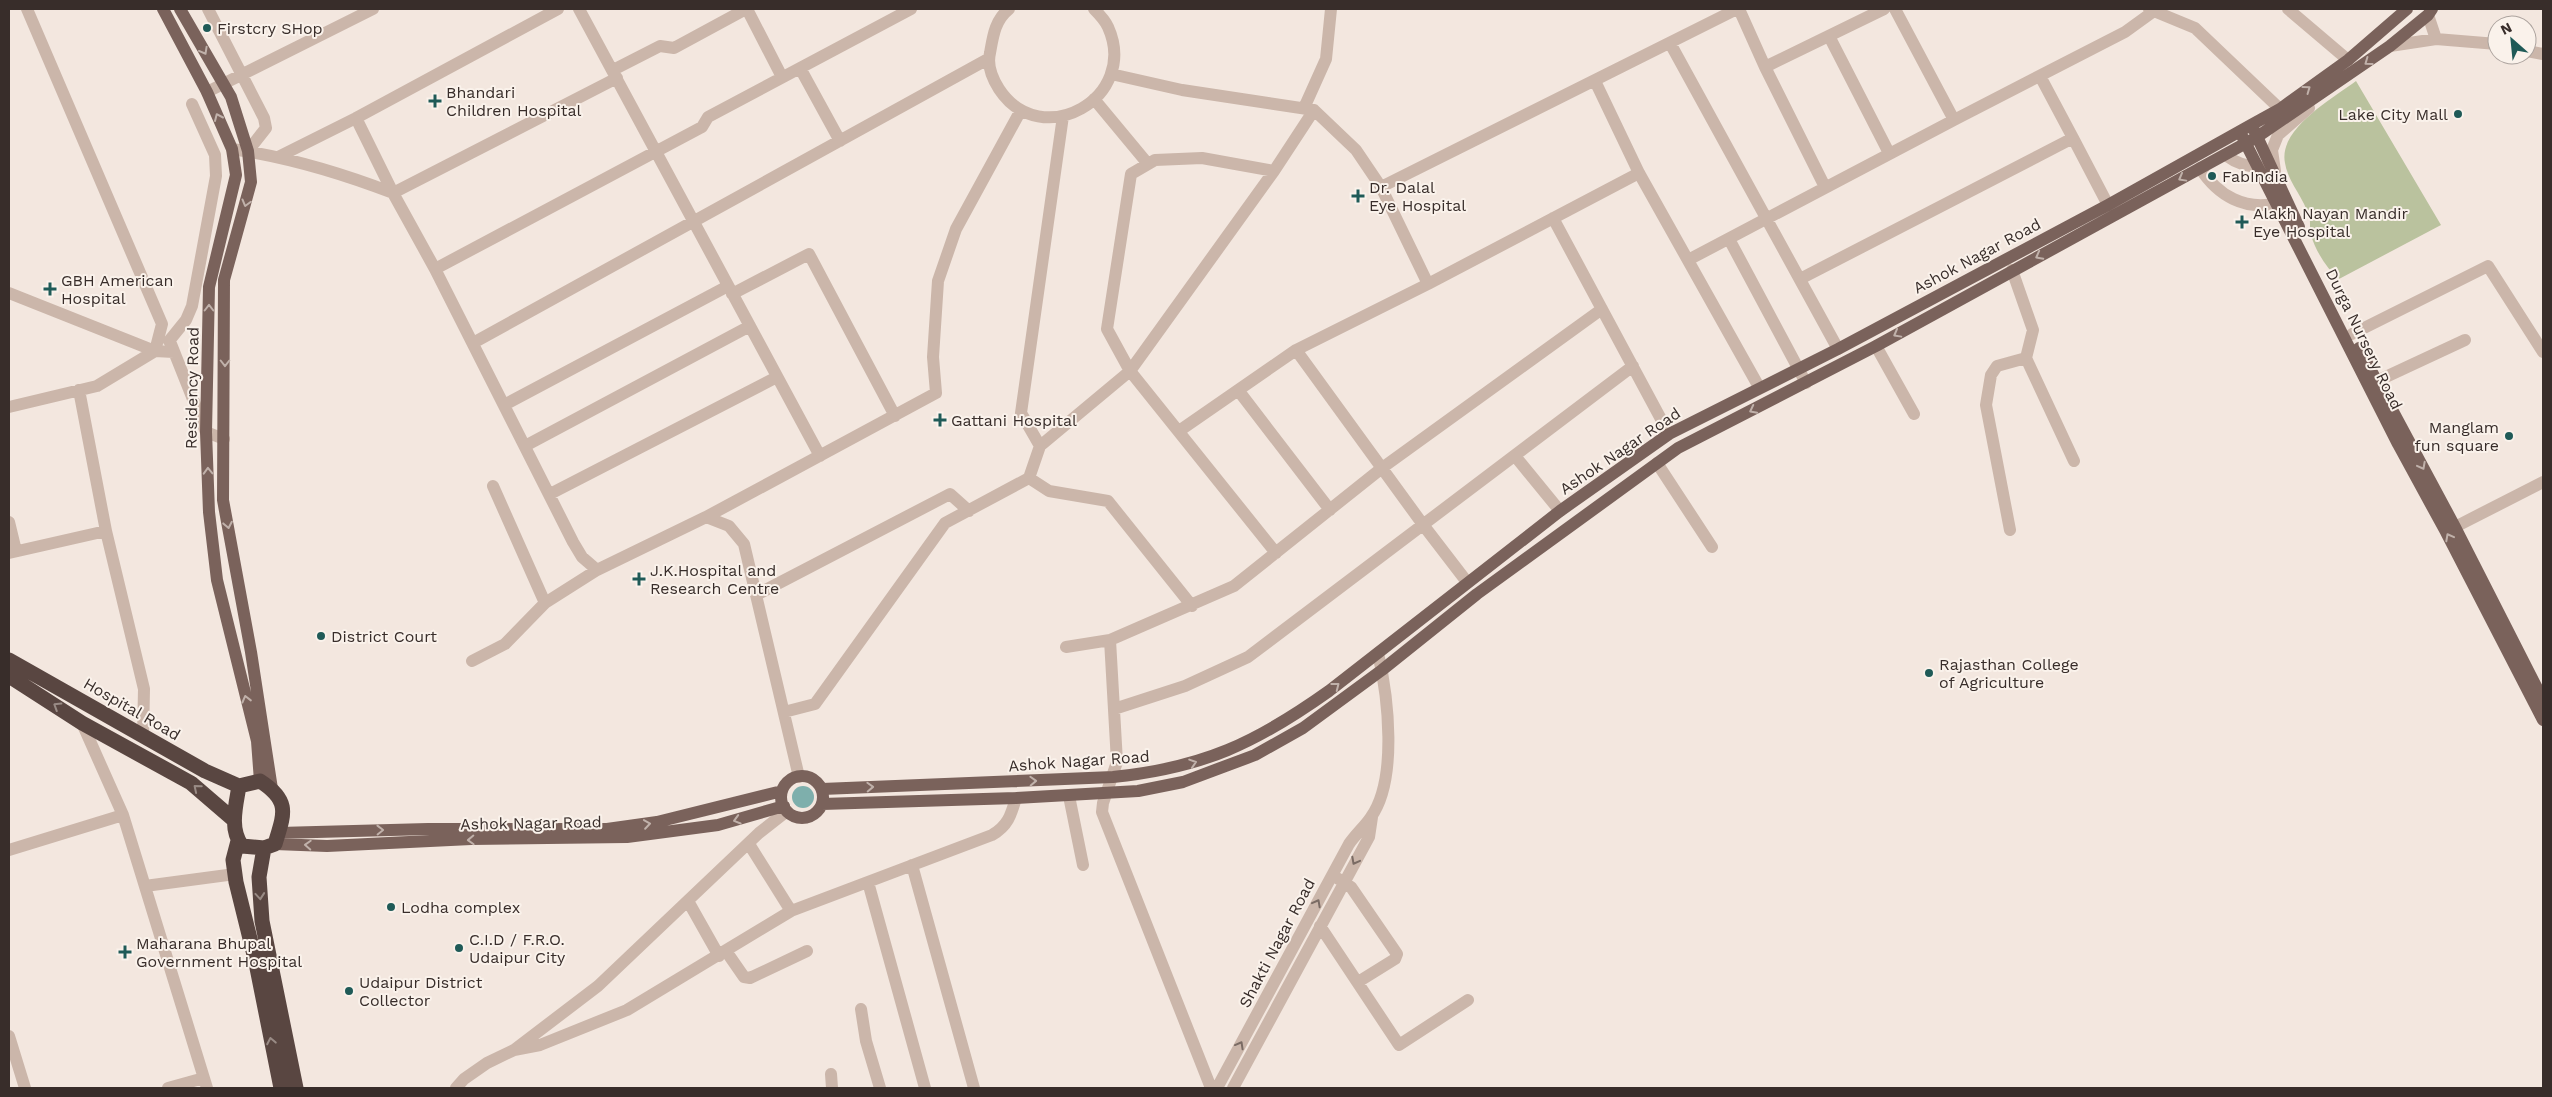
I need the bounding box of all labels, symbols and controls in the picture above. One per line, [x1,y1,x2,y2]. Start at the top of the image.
north arrow [2487,15,2537,65]
place label: Firstcry SHop [217,19,323,38]
text: N [2498,19,2514,38]
marker: Firstcry SHop [201,22,213,34]
one-way arrow [198,46,208,55]
one-way arrow [2364,56,2374,65]
place label: Bhandari Children Hospital [446,83,582,120]
one-way arrow [2301,86,2311,95]
marker: Bhandari Children Hospital [428,94,442,108]
place label: Lake City Mall [2338,105,2448,124]
marker: Lake City Mall [2452,108,2464,120]
one-way arrow [214,113,224,122]
place label: FabIndia [2222,167,2288,186]
marker: FabIndia [2206,170,2218,182]
one-way arrow [2178,172,2187,182]
place label: Dr. Dalal Eye Hospital [1369,178,1466,215]
marker: Dr. Dalal Eye Hospital [1351,189,1365,203]
one-way arrow [241,198,251,206]
place label: Alakh Nayan Mandir Eye Hospital [2253,204,2408,241]
street label: Ashok Nagar Road [1910,214,2044,298]
marker: Alakh Nayan Mandir Eye Hospital [2235,215,2249,229]
one-way arrow [2035,250,2044,260]
street label: Durga Nursery Road [2322,265,2406,413]
place label: GBH American Hospital [61,271,173,308]
marker: GBH American Hospital [43,282,57,296]
one-way arrow [204,304,214,312]
street label: Residency Road [181,327,203,449]
one-way arrow [1893,328,1902,338]
one-way arrow [220,359,230,367]
street label: Ashok Nagar Road [1556,404,1684,498]
one-way arrow [1749,404,1758,414]
place label: Gattani Hospital [951,411,1077,430]
marker: Gattani Hospital [933,413,947,427]
place label: Manglam fun square [2415,418,2499,455]
marker: Manglam fun square [2503,430,2515,442]
one-way arrow [2416,461,2426,470]
one-way arrow [202,466,213,474]
one-way arrow [222,520,232,529]
one-way arrow [2445,533,2455,542]
place label: J.K.Hospital and Research Centre [650,561,779,598]
marker: J.K.Hospital and Research Centre [632,572,646,586]
place label: District Court [331,627,437,646]
marker: District Court [315,630,327,642]
place label: Rajasthan College of Agriculture [1939,655,2079,692]
marker: Rajasthan College of Agriculture [1923,667,1935,679]
street label: Hospital Road [80,674,184,744]
one-way arrow [1330,683,1340,692]
one-way arrow [241,695,252,704]
one-way arrow [53,703,62,713]
street label: Ashok Nagar Road [1008,747,1150,775]
one-way arrow [1189,758,1197,768]
one-way arrow [1029,775,1037,786]
one-way arrow [866,782,874,793]
one-way arrow [194,786,203,794]
street label: Ashok Nagar Road [460,812,602,834]
one-way arrow [733,814,741,824]
one-way arrow [643,819,651,830]
one-way arrow [376,825,384,836]
one-way arrow [466,834,474,845]
one-way arrow [304,840,312,851]
one-way arrow [1352,856,1362,865]
street label: Shakti Nagar Road [1235,875,1319,1011]
one-way arrow [254,892,265,900]
place label: Lodha complex [401,898,520,917]
one-way arrow [1311,899,1321,908]
marker: Lodha complex [385,901,397,913]
place label: C.I.D / F.R.O. Udaipur City [469,930,566,967]
place label: Maharana Bhupal Government Hospital [136,934,302,971]
marker: C.I.D / F.R.O. Udaipur City [453,942,465,954]
marker: Maharana Bhupal Government Hospital [118,945,132,959]
place label: Udaipur District Collector [359,973,483,1010]
marker: Udaipur District Collector [343,985,355,997]
one-way arrow [266,1036,276,1045]
one-way arrow [1234,1042,1244,1051]

